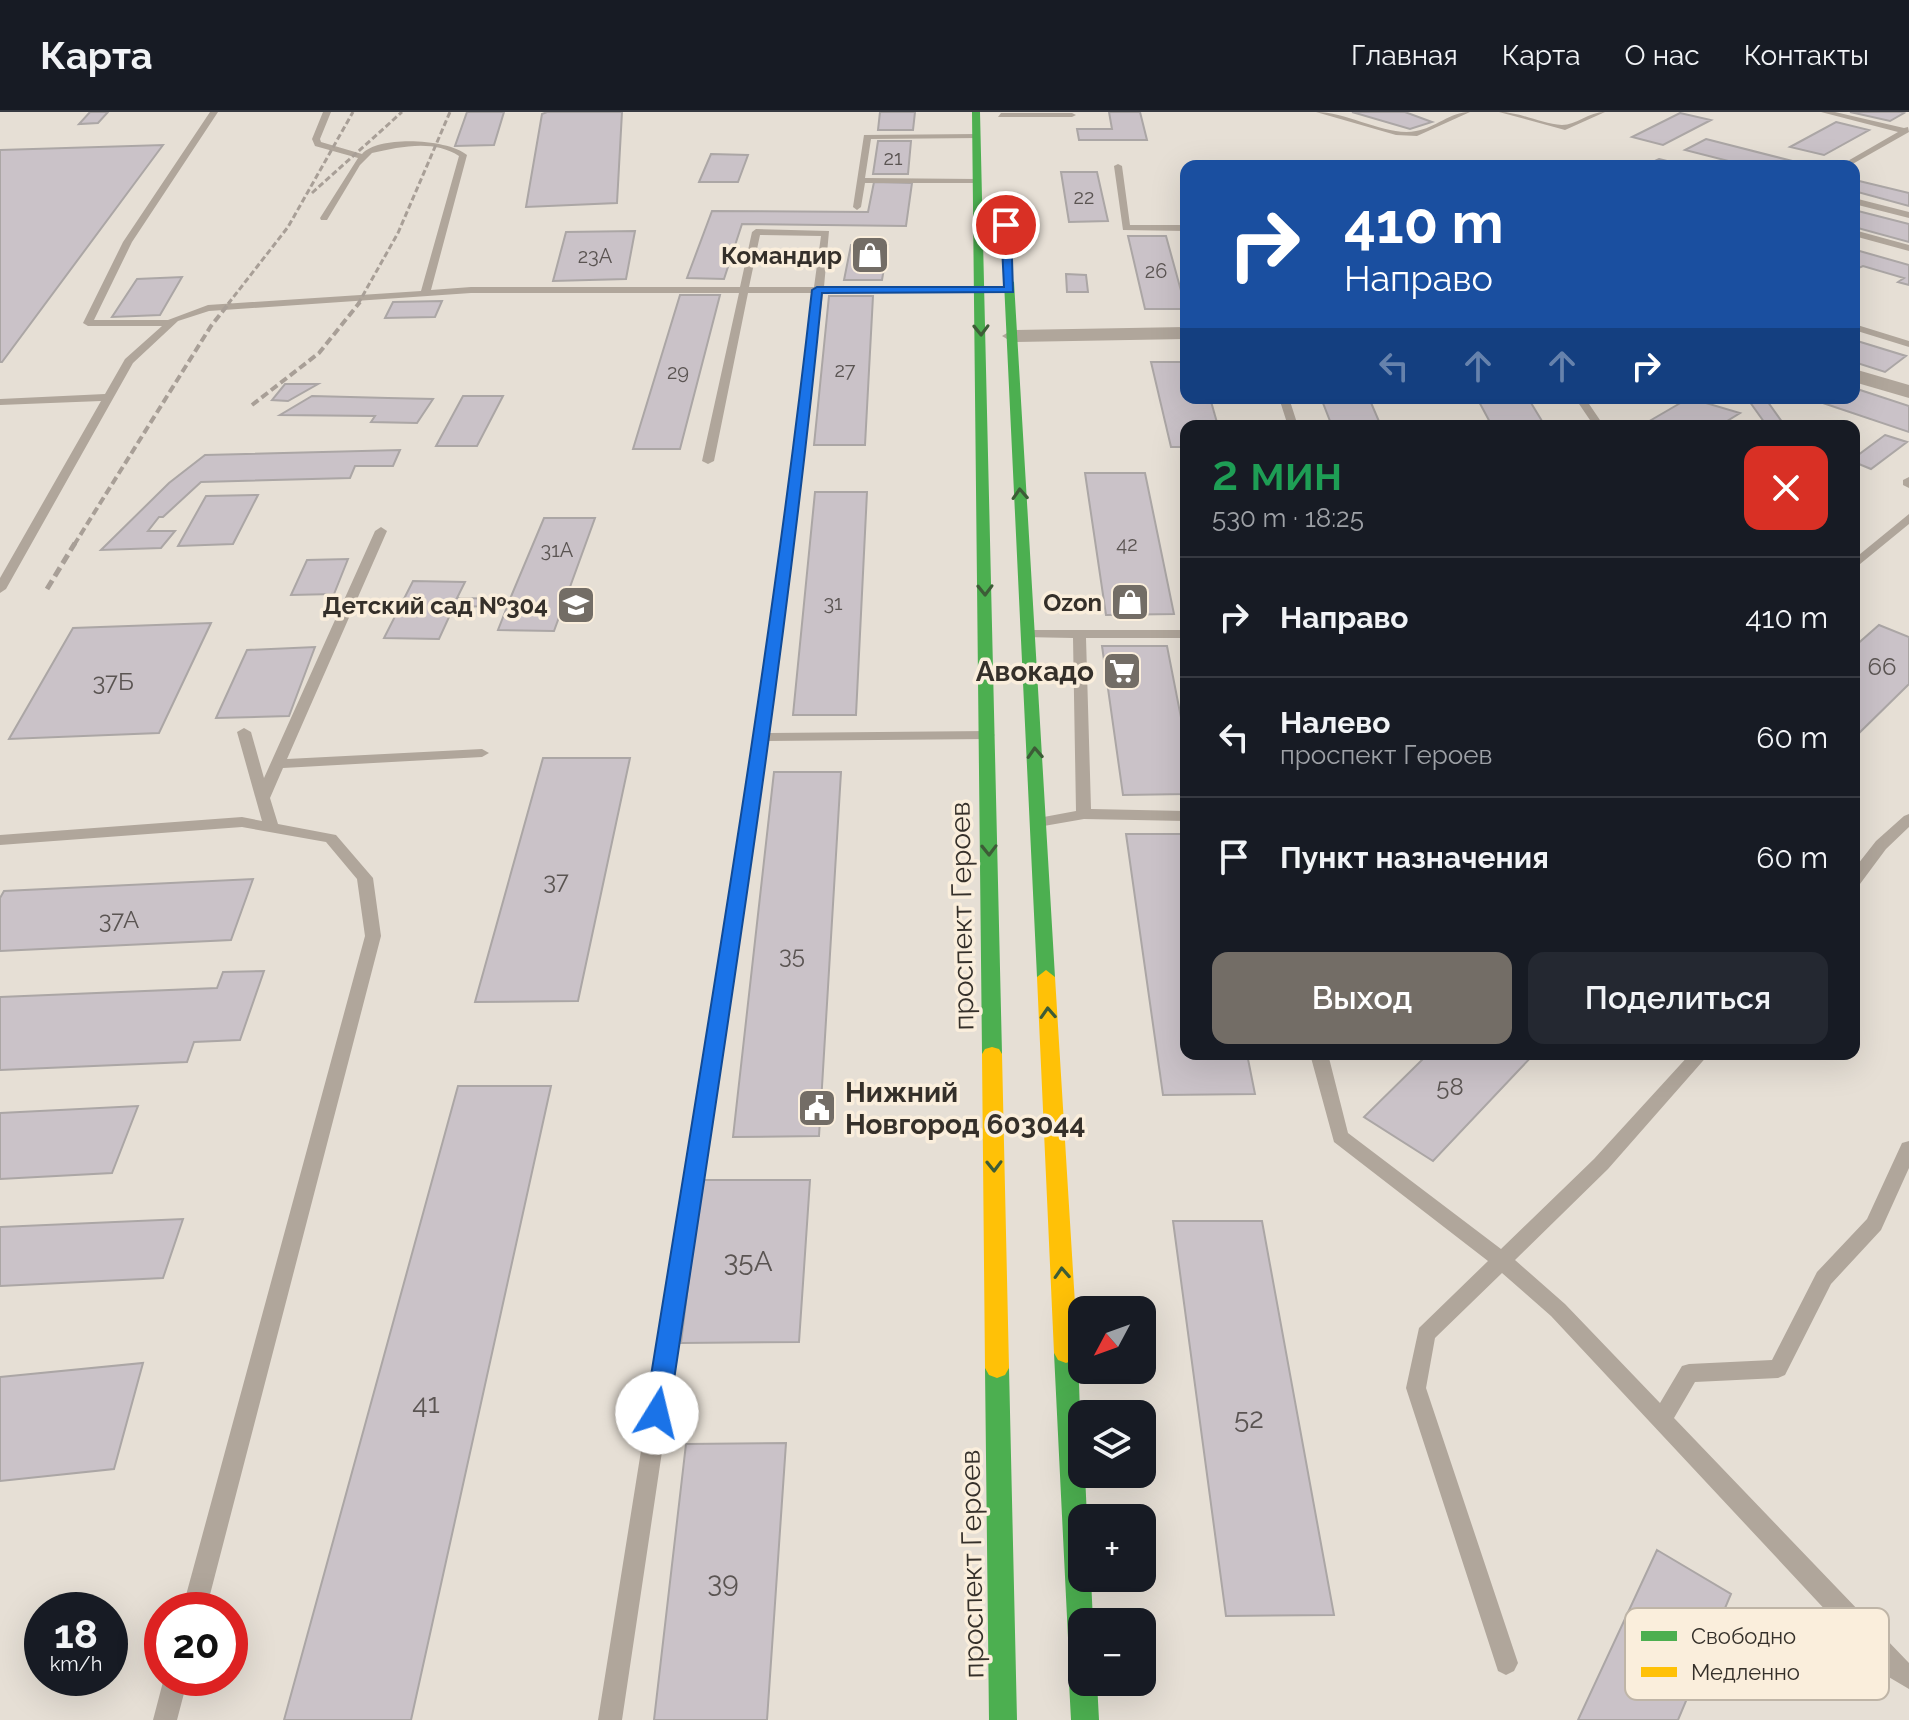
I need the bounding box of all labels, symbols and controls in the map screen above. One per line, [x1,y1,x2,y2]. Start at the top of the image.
text: Карта [40,33,153,78]
text: Главная [1351,39,1458,72]
text: Карта [1502,39,1581,72]
text: О нас [1625,39,1700,72]
text: Контакты [1744,39,1869,72]
house number: 21 [884,146,903,170]
house number: 22 [1074,185,1094,209]
text: 410 m [1344,190,1504,256]
pin [972,191,1040,259]
icon: right [1212,192,1316,296]
icon: arrive [984,203,1028,247]
shop icon: Командир [849,234,891,276]
place label: Командир [721,241,842,270]
house number: 23А [578,244,613,268]
text: Направо [1344,257,1493,299]
house number: 26 [1145,259,1167,283]
one-way arrow [972,324,990,337]
icon: left [1372,344,1416,388]
icon: ahead [1456,344,1500,388]
icon: ahead [1540,344,1584,388]
icon: right [1624,344,1668,388]
house number: 27 [834,358,856,382]
house number: 29 [667,360,689,384]
text: 2 мин [1212,445,1342,501]
button: close [1744,446,1828,530]
one-way arrow [1012,487,1029,500]
text: 530 m · 18:25 [1212,503,1364,533]
house number: 42 [1116,532,1138,556]
house number: 31А [541,538,574,562]
shop icon: Ozon [1109,581,1151,623]
school or university icon: Детский сад №304 [555,584,597,626]
one-way arrow [977,584,994,597]
place label: Ozon [1043,588,1102,617]
place label: Детский сад №304 [323,591,548,620]
house number: 31 [823,591,843,615]
icon: right [1212,595,1256,639]
text: Направо [1280,600,1409,635]
text: 410 m [1745,600,1828,635]
supermarket icon: Авокадо [1101,650,1143,692]
house number: 66 [1868,652,1896,681]
place label: Авокадо [976,655,1094,688]
house number: 37Б [92,667,134,696]
text: Налево [1280,705,1390,740]
icon: left [1212,715,1256,759]
text: 60 m [1756,720,1828,755]
text: проспект Героев [1280,740,1493,770]
one-way arrow [1027,746,1044,759]
street label: проспект Героев [944,801,980,1031]
icon: arrive [1212,835,1256,879]
text: Пункт назначения [1280,840,1549,875]
text: 60 m [1756,840,1828,875]
one-way arrow [981,844,998,857]
house number: 37 [543,866,569,895]
house number: 37А [99,905,139,934]
house number: 35 [779,940,805,969]
button: Выход [1212,952,1512,1044]
button: Поделиться [1528,952,1828,1044]
one-way arrow [1040,1006,1057,1019]
house number: 58 [1436,1072,1464,1101]
place label: Нижний Новгород 603044 [845,1076,1085,1141]
public building icon: Нижний Новгород 603044 [796,1087,838,1129]
one-way arrow [985,1160,1003,1173]
house number: 35А [723,1245,773,1278]
one-way arrow [1054,1266,1071,1279]
north arrow [1068,1296,1156,1384]
map controls [1068,1296,1156,1696]
position arrow [615,1371,699,1455]
house number: 41 [412,1387,440,1420]
button: layers [1068,1400,1156,1488]
house number: 52 [1234,1402,1264,1435]
street label: проспект Героев [954,1449,990,1679]
button: + [1068,1504,1156,1592]
house number: 39 [707,1566,739,1599]
speed limit sign: 20 [144,1592,248,1696]
button: − [1068,1608,1156,1696]
legend [1625,1608,1889,1700]
text: 18 [54,1610,98,1657]
text: Свободно [1691,1623,1796,1649]
text: km/h [50,1652,102,1676]
text: Медленно [1691,1659,1800,1685]

